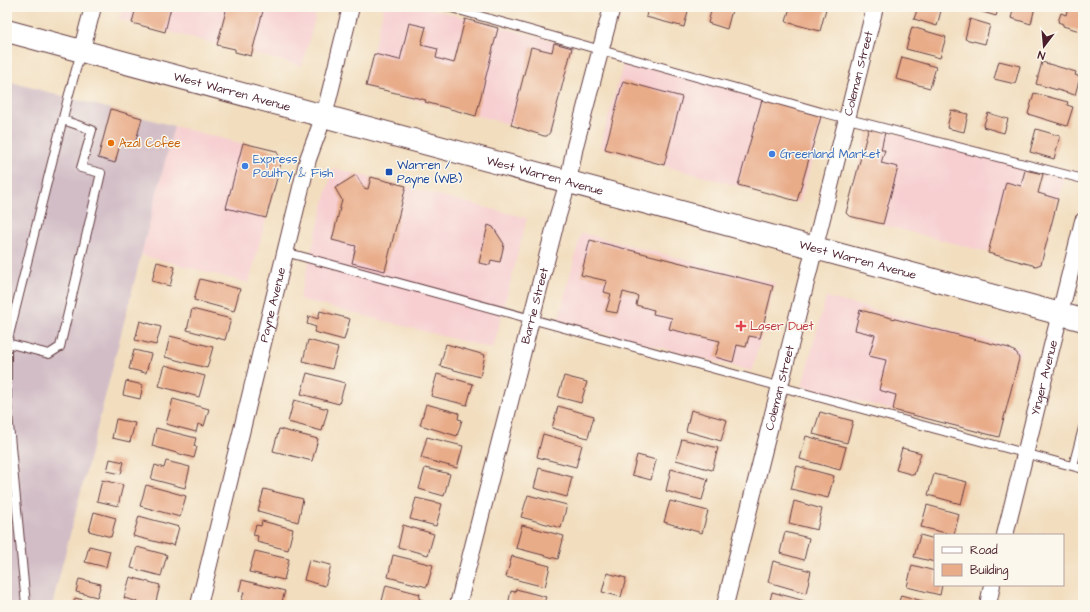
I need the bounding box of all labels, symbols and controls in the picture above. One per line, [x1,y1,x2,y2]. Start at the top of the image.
north arrow [1024,26,1064,66]
street label: Coleman Street [840,29,877,118]
text: N [1036,47,1047,63]
street label: West Warren Avenue [172,68,293,115]
place label: Azal Cofee [119,135,181,152]
marker: Azal Cofee [106,138,116,148]
place label: Greenland Market [780,146,880,163]
marker: Greenland Market [767,149,777,159]
place label: Express Poultry & Fish [253,151,333,183]
street label: West Warren Avenue [485,152,606,199]
place label: Warren / Payne (WB) [397,157,462,189]
marker: Express Poultry & Fish [240,161,250,171]
marker: Warren / Payne (WB) [384,167,394,177]
street label: West Warren Avenue [797,236,919,283]
street label: Payne Avenue [255,265,290,344]
street label: Barrie Street [517,266,553,346]
place label: Laser Duet [750,318,814,335]
marker: Laser Duet [735,320,747,332]
street label: Yinger Avenue [1026,338,1062,417]
street label: Coleman Street [761,343,798,432]
legend [934,534,1064,586]
text: Road [970,542,998,559]
text: Building [970,562,1008,580]

